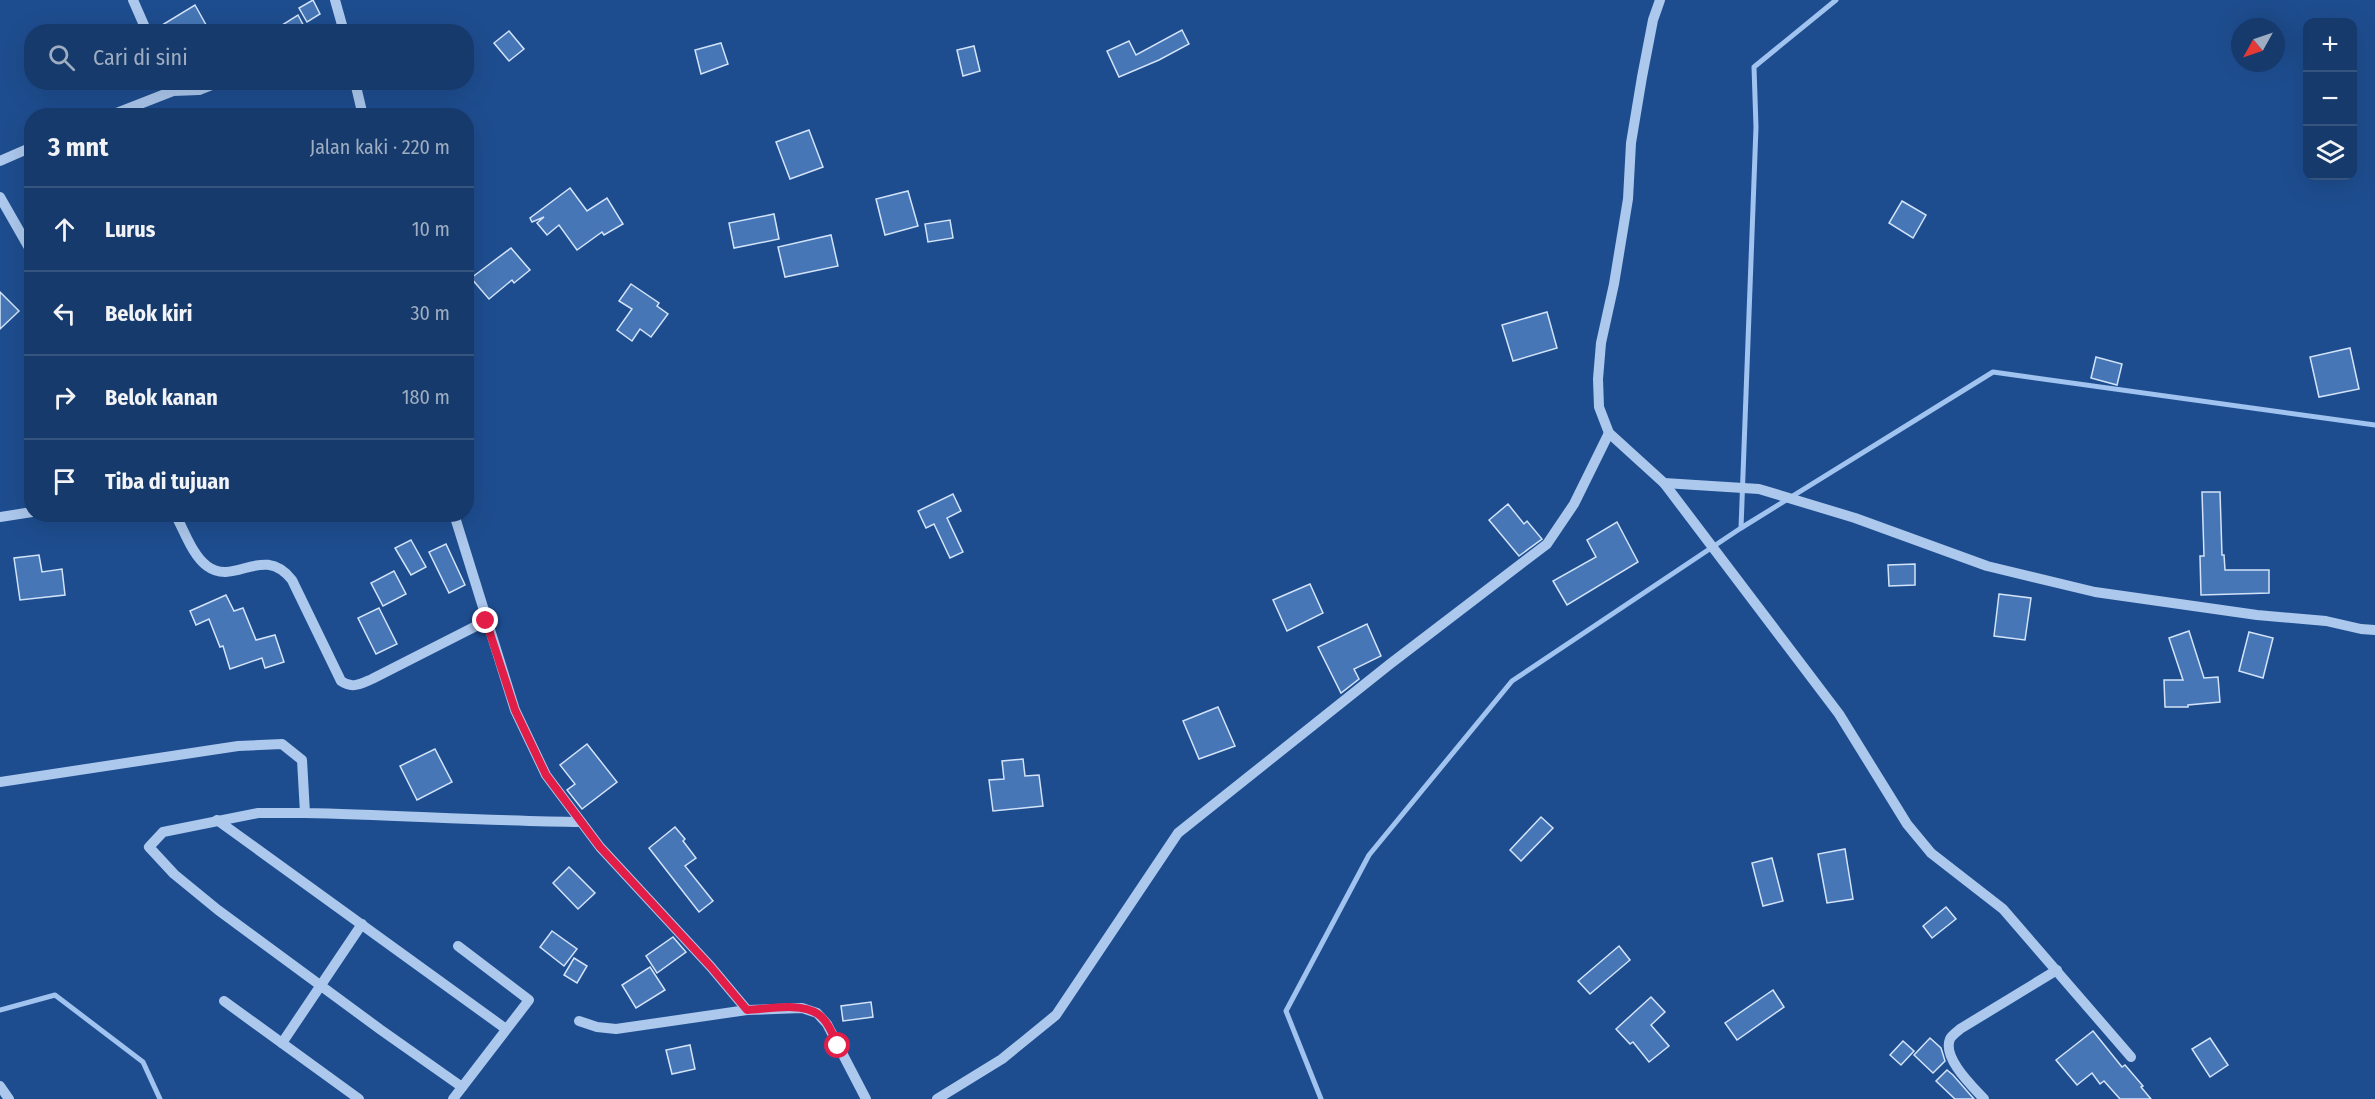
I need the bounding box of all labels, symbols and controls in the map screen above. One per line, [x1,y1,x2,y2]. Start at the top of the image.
north arrow [2231,18,2285,72]
map controls [2303,18,2357,180]
button: + [2303,18,2357,72]
search box [24,24,474,90]
icon: search [45,41,78,74]
text: Cari di sini [93,44,188,71]
button: − [2303,72,2357,126]
button: layers [2303,126,2357,180]
text: 3 mnt [48,132,108,163]
text: Jalan kaki · 220 m [310,135,450,159]
icon: ahead [48,213,81,246]
text: Lurus [105,216,155,243]
text: 10 m [412,217,450,241]
icon: left [48,297,81,330]
text: Belok kiri [105,300,193,327]
text: 30 m [410,301,450,325]
icon: right [48,381,81,414]
text: Belok kanan [105,384,218,411]
text: 180 m [402,385,450,409]
icon: arrive [48,465,81,498]
text: Tiba di tujuan [105,468,230,495]
route end [472,607,498,633]
route start [824,1032,850,1058]

